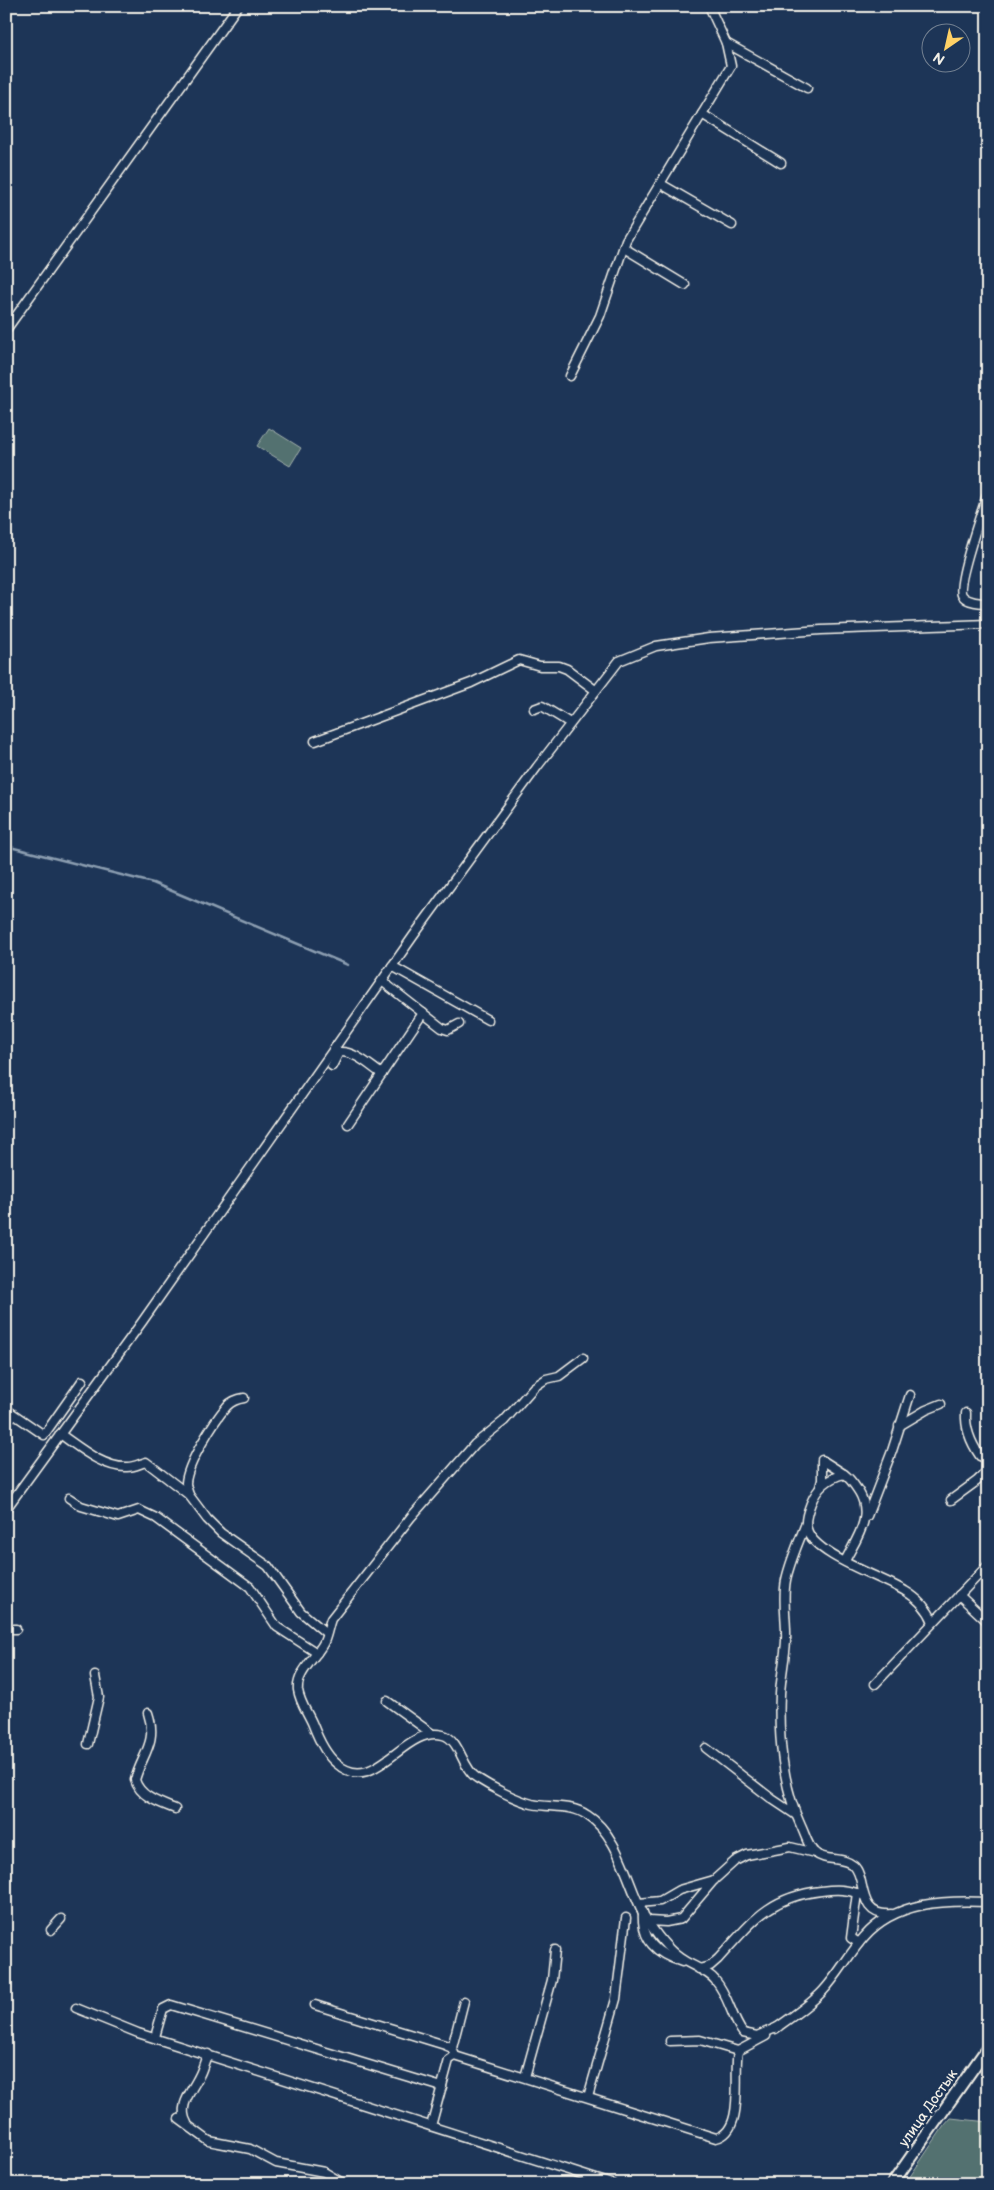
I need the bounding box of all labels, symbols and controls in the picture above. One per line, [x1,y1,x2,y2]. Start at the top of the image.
north arrow [922,22,972,72]
text: N [930,48,948,68]
street label: улица Достык [895,2066,961,2150]

